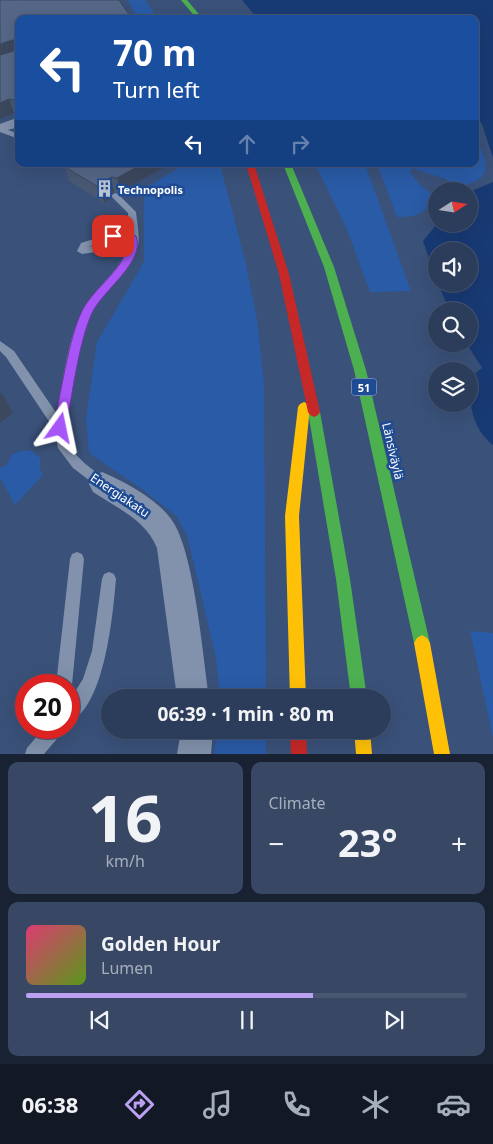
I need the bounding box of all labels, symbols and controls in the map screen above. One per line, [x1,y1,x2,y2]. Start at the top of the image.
text: 70 m [113,29,196,76]
icon: left [30,35,95,100]
text: Turn left [113,74,200,104]
icon: left [180,130,208,158]
icon: ahead [233,130,261,158]
icon: right [286,130,314,158]
building icon: Technopolis [94,179,114,199]
place label: Technopolis [118,182,183,197]
north arrow [428,182,478,232]
map controls [428,182,478,412]
pin [92,215,134,257]
icon: arrive [99,222,127,250]
button: sound [428,242,478,292]
button: search [428,302,478,352]
button: layers [428,362,478,412]
road number: 51 [352,378,376,396]
position arrow [33,401,85,453]
street label: Länsiväylä [378,421,408,481]
street label: Energiakatu [87,469,153,521]
speed limit sign: 20 [15,674,80,739]
text: 06:39 · 1 min · 80 m [158,701,334,727]
text: 16 [88,773,162,861]
text: Climate [269,792,326,814]
text: 23° [338,816,398,868]
text: − [269,824,285,862]
text: + [451,824,467,862]
text: km/h [106,850,145,872]
text: Golden Hour [101,931,220,957]
text: Lumen [101,957,153,979]
icon: previous [86,1006,114,1034]
icon: pause [233,1006,261,1034]
icon: next [380,1006,408,1034]
icon: directions [122,1087,157,1122]
icon: music [200,1087,235,1122]
icon: phone [279,1087,314,1122]
icon: climate [358,1087,393,1122]
icon: car [436,1087,471,1122]
text: 06:38 [22,1089,78,1119]

